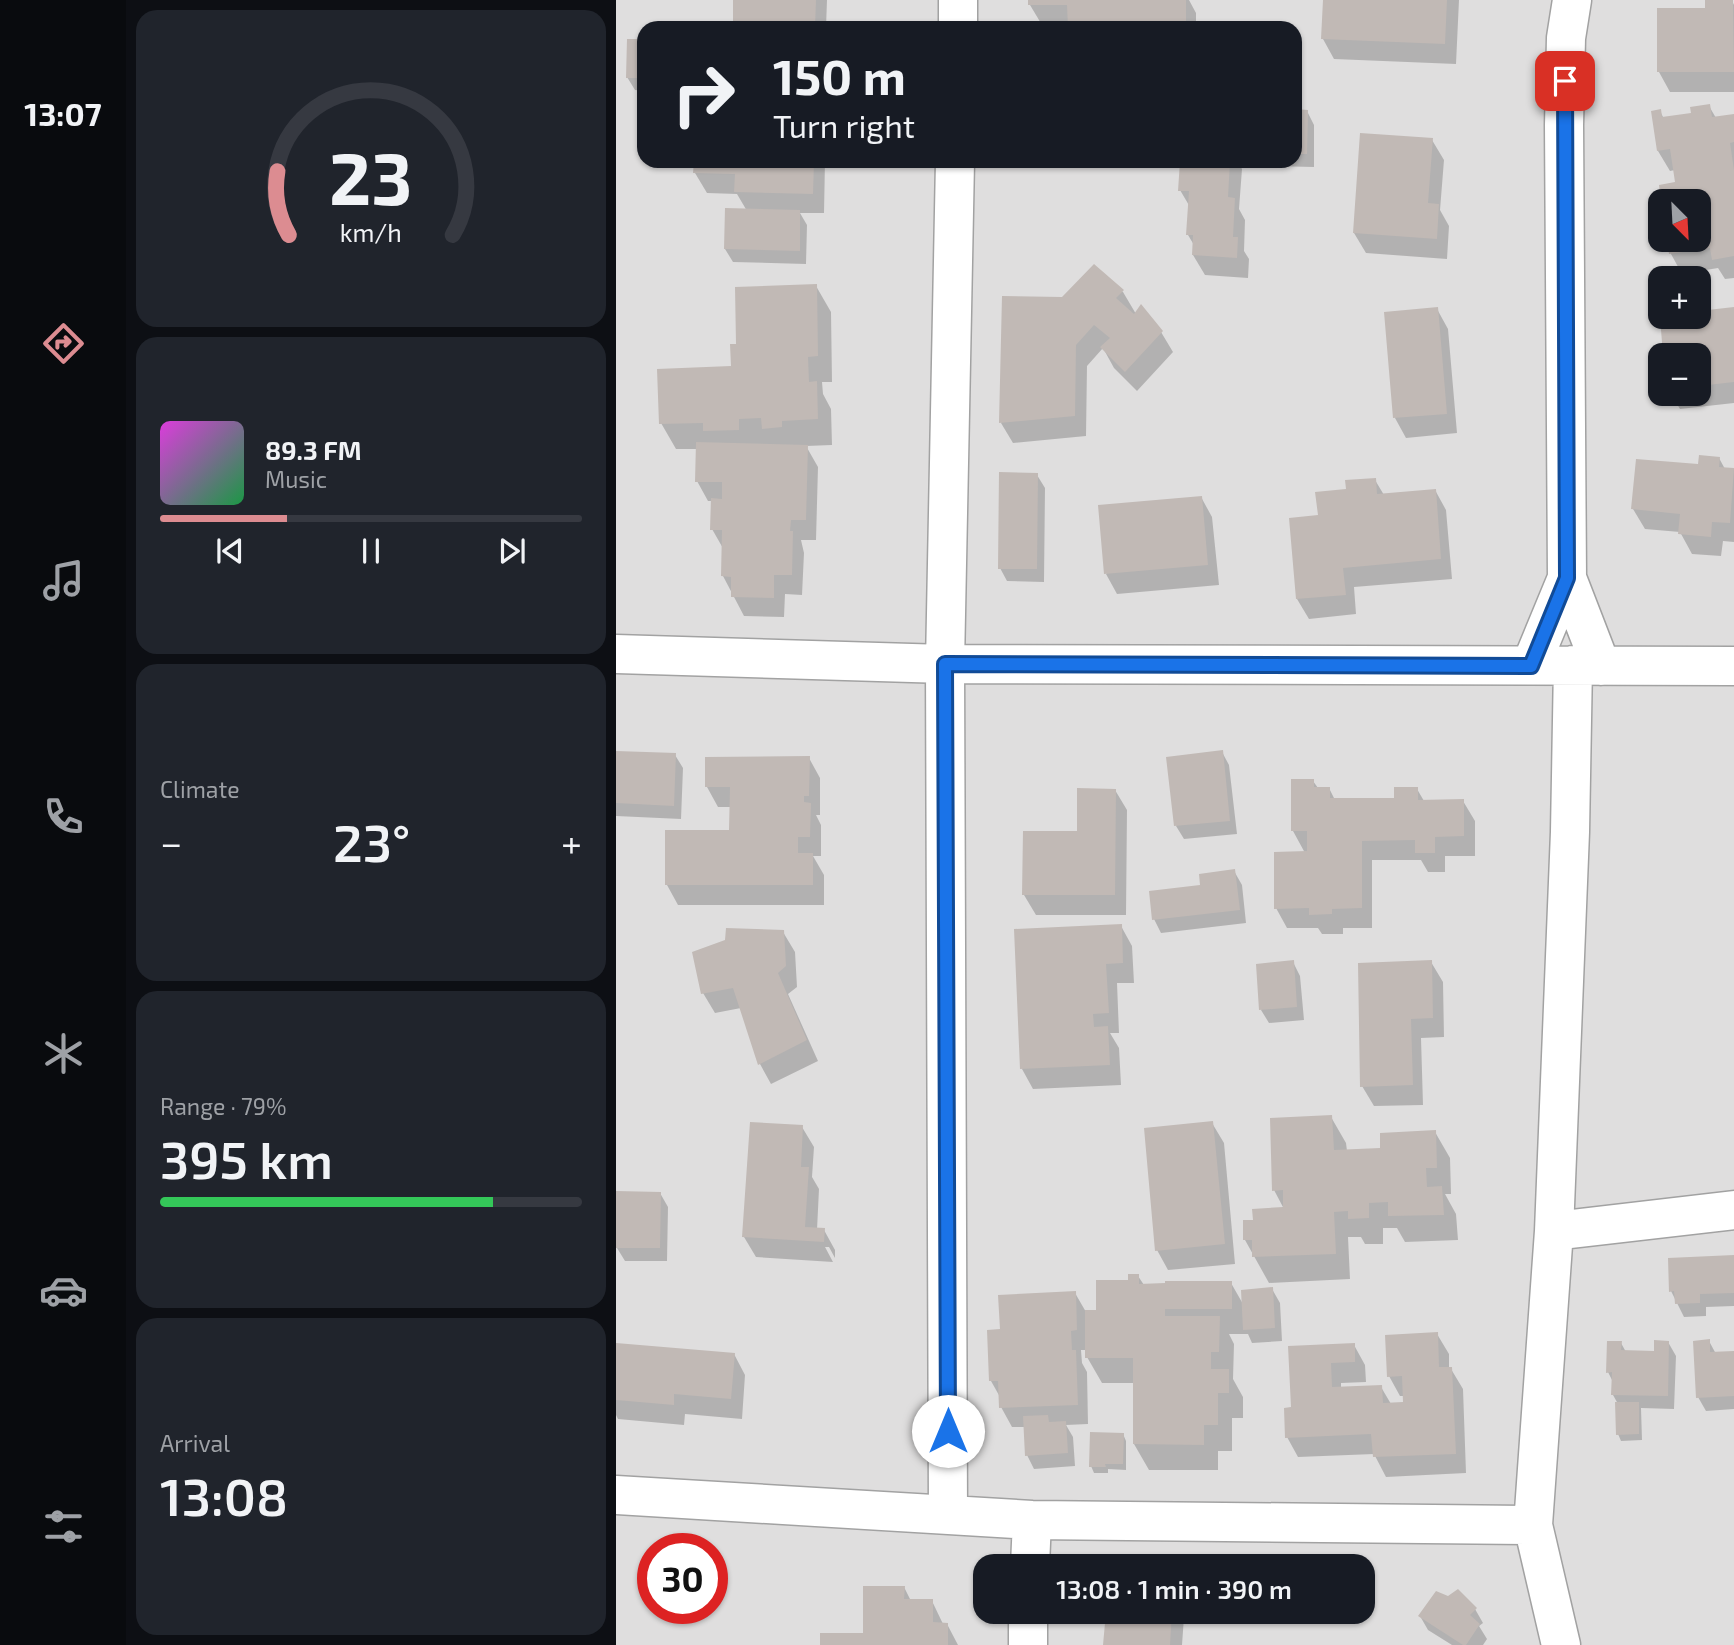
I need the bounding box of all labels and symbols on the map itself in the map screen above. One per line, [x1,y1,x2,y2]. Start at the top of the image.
pin [1535,51,1595,111]
north arrow [1648,189,1712,252]
position arrow [911,1394,985,1468]
speed limit sign: 30 [637,1533,728,1624]

